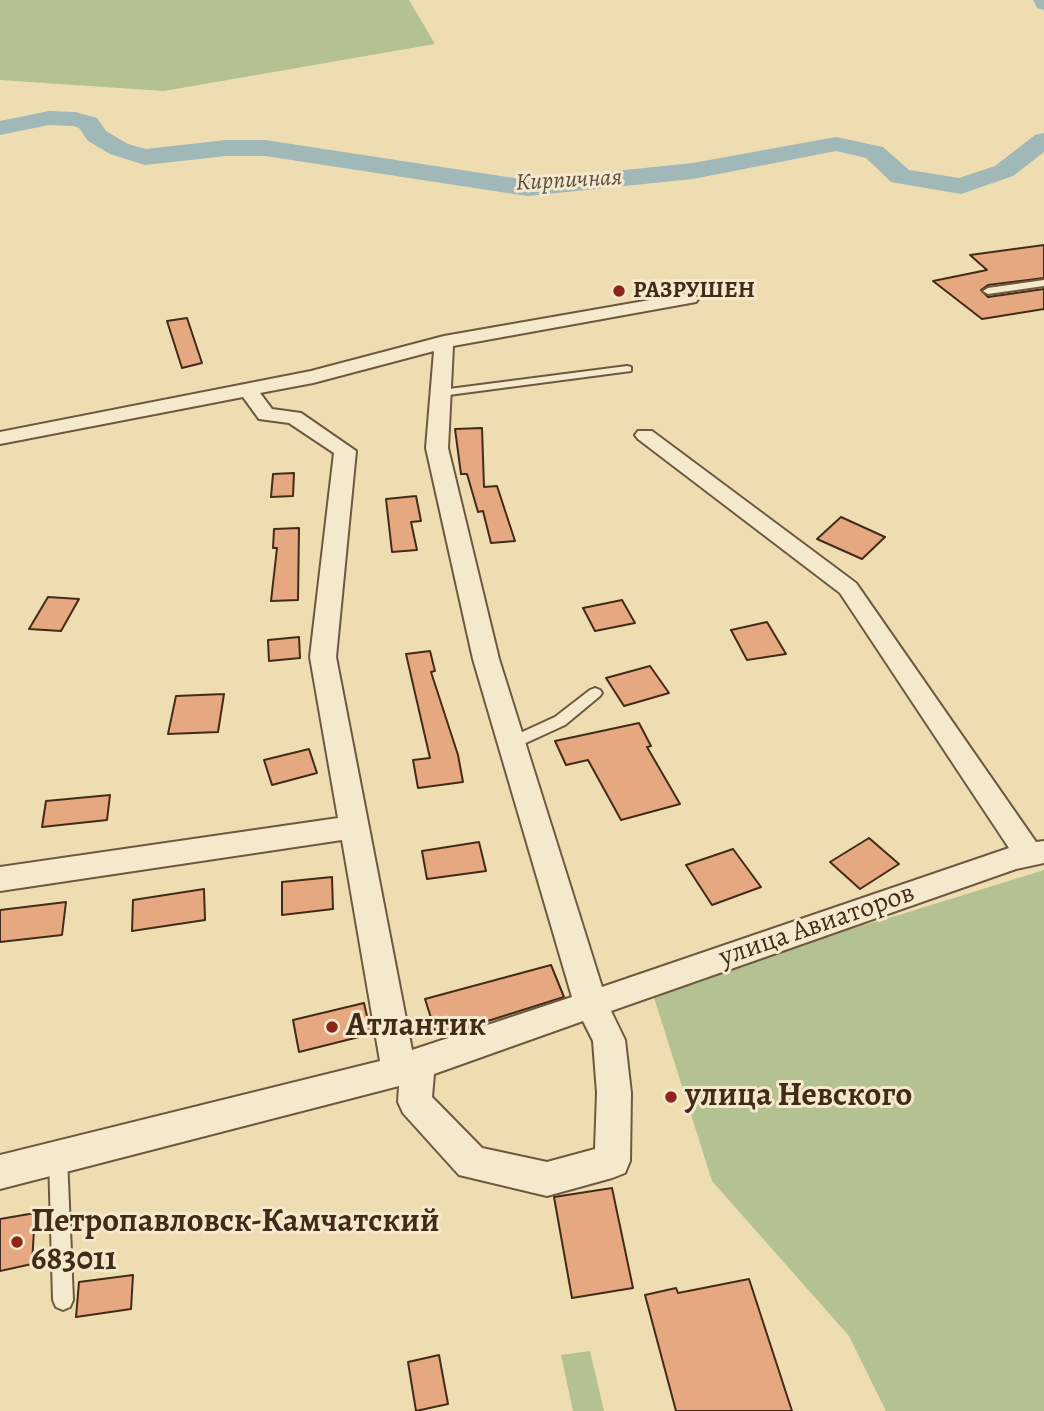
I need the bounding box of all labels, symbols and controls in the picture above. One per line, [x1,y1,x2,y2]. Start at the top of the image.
water label: Кирпичная [515,164,623,198]
place label: РАЗРУШЕН [633,277,755,305]
marker: РАЗРУШЕН [611,283,627,299]
street label: улица Авиаторов [715,877,919,975]
place label: Атлантик [346,1007,486,1047]
marker: Атлантик [324,1019,340,1035]
place label: улица Невского [685,1077,912,1117]
marker: улица Невского [663,1089,679,1105]
place label: Петропавловск-Камчатский 683011 [31,1203,439,1281]
marker: Петропавловск-Камчатский 683011 [9,1234,25,1250]

